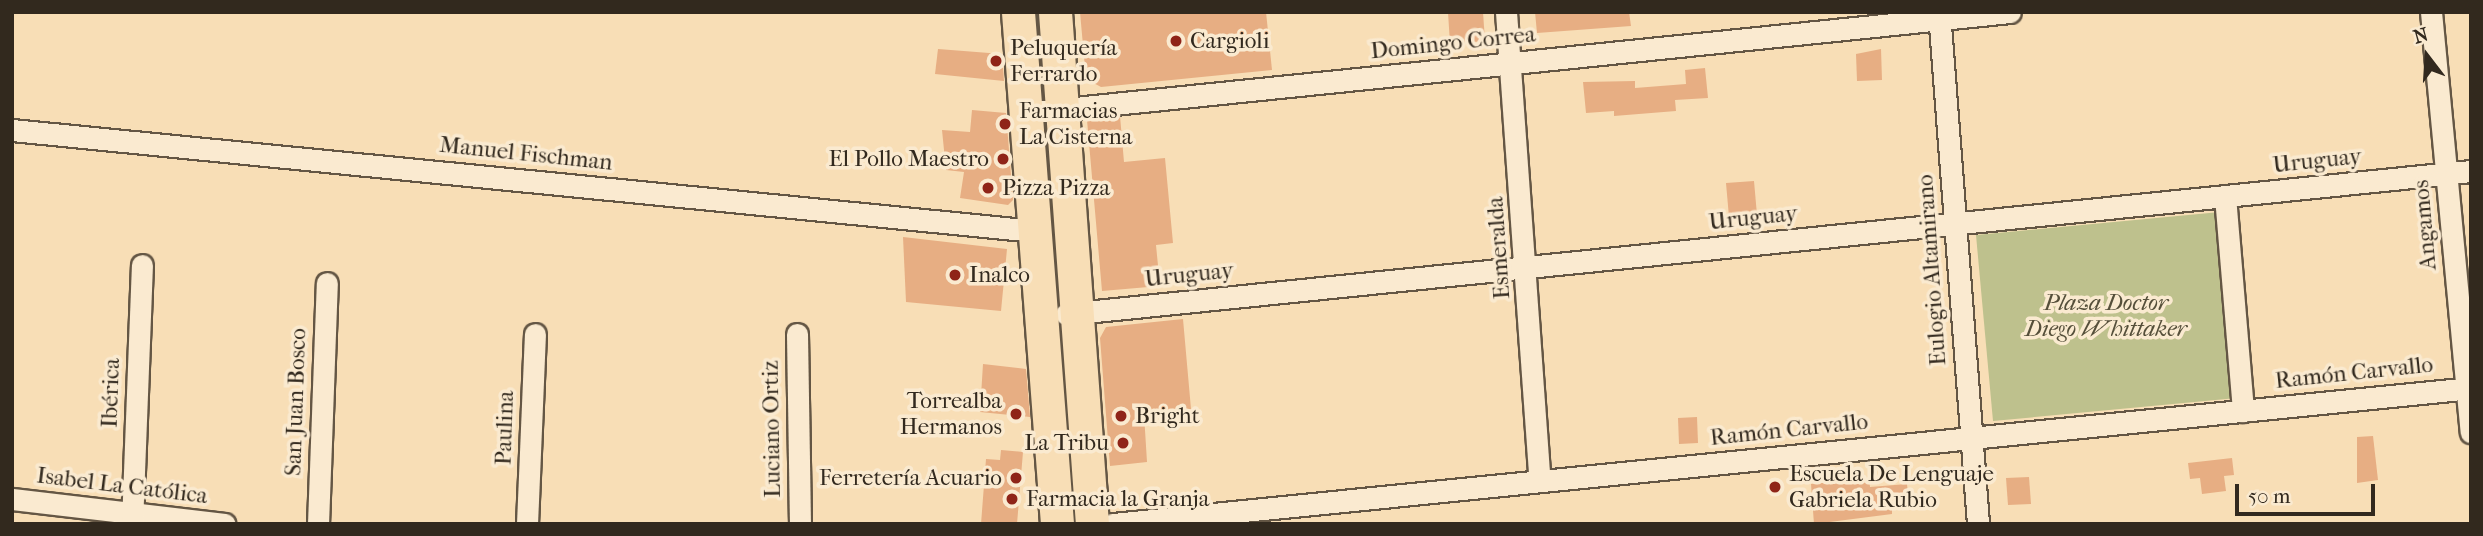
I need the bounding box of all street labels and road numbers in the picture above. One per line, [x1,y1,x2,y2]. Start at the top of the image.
street label: Domingo Correa [1369,21,1537,65]
street label: Manuel Fischman [438,131,614,177]
street label: Uruguay [2271,143,2363,179]
street label: Eulogio Altamirano [1912,173,1952,367]
street label: Angamos [2407,179,2443,271]
street label: Esmeralda [1482,196,1516,300]
street label: Uruguay [1707,200,1799,236]
street label: Uruguay [1143,257,1235,293]
street label: San Juan Bosco [280,328,312,476]
street label: Ramón Carvallo [2274,351,2434,395]
street label: Ibérica [96,358,126,428]
street label: Luciano Ortiz [757,360,787,498]
street label: Paulina [490,390,520,466]
street label: Ramón Carvallo [1709,408,1869,452]
street label: Isabel La Católica [35,462,209,510]

